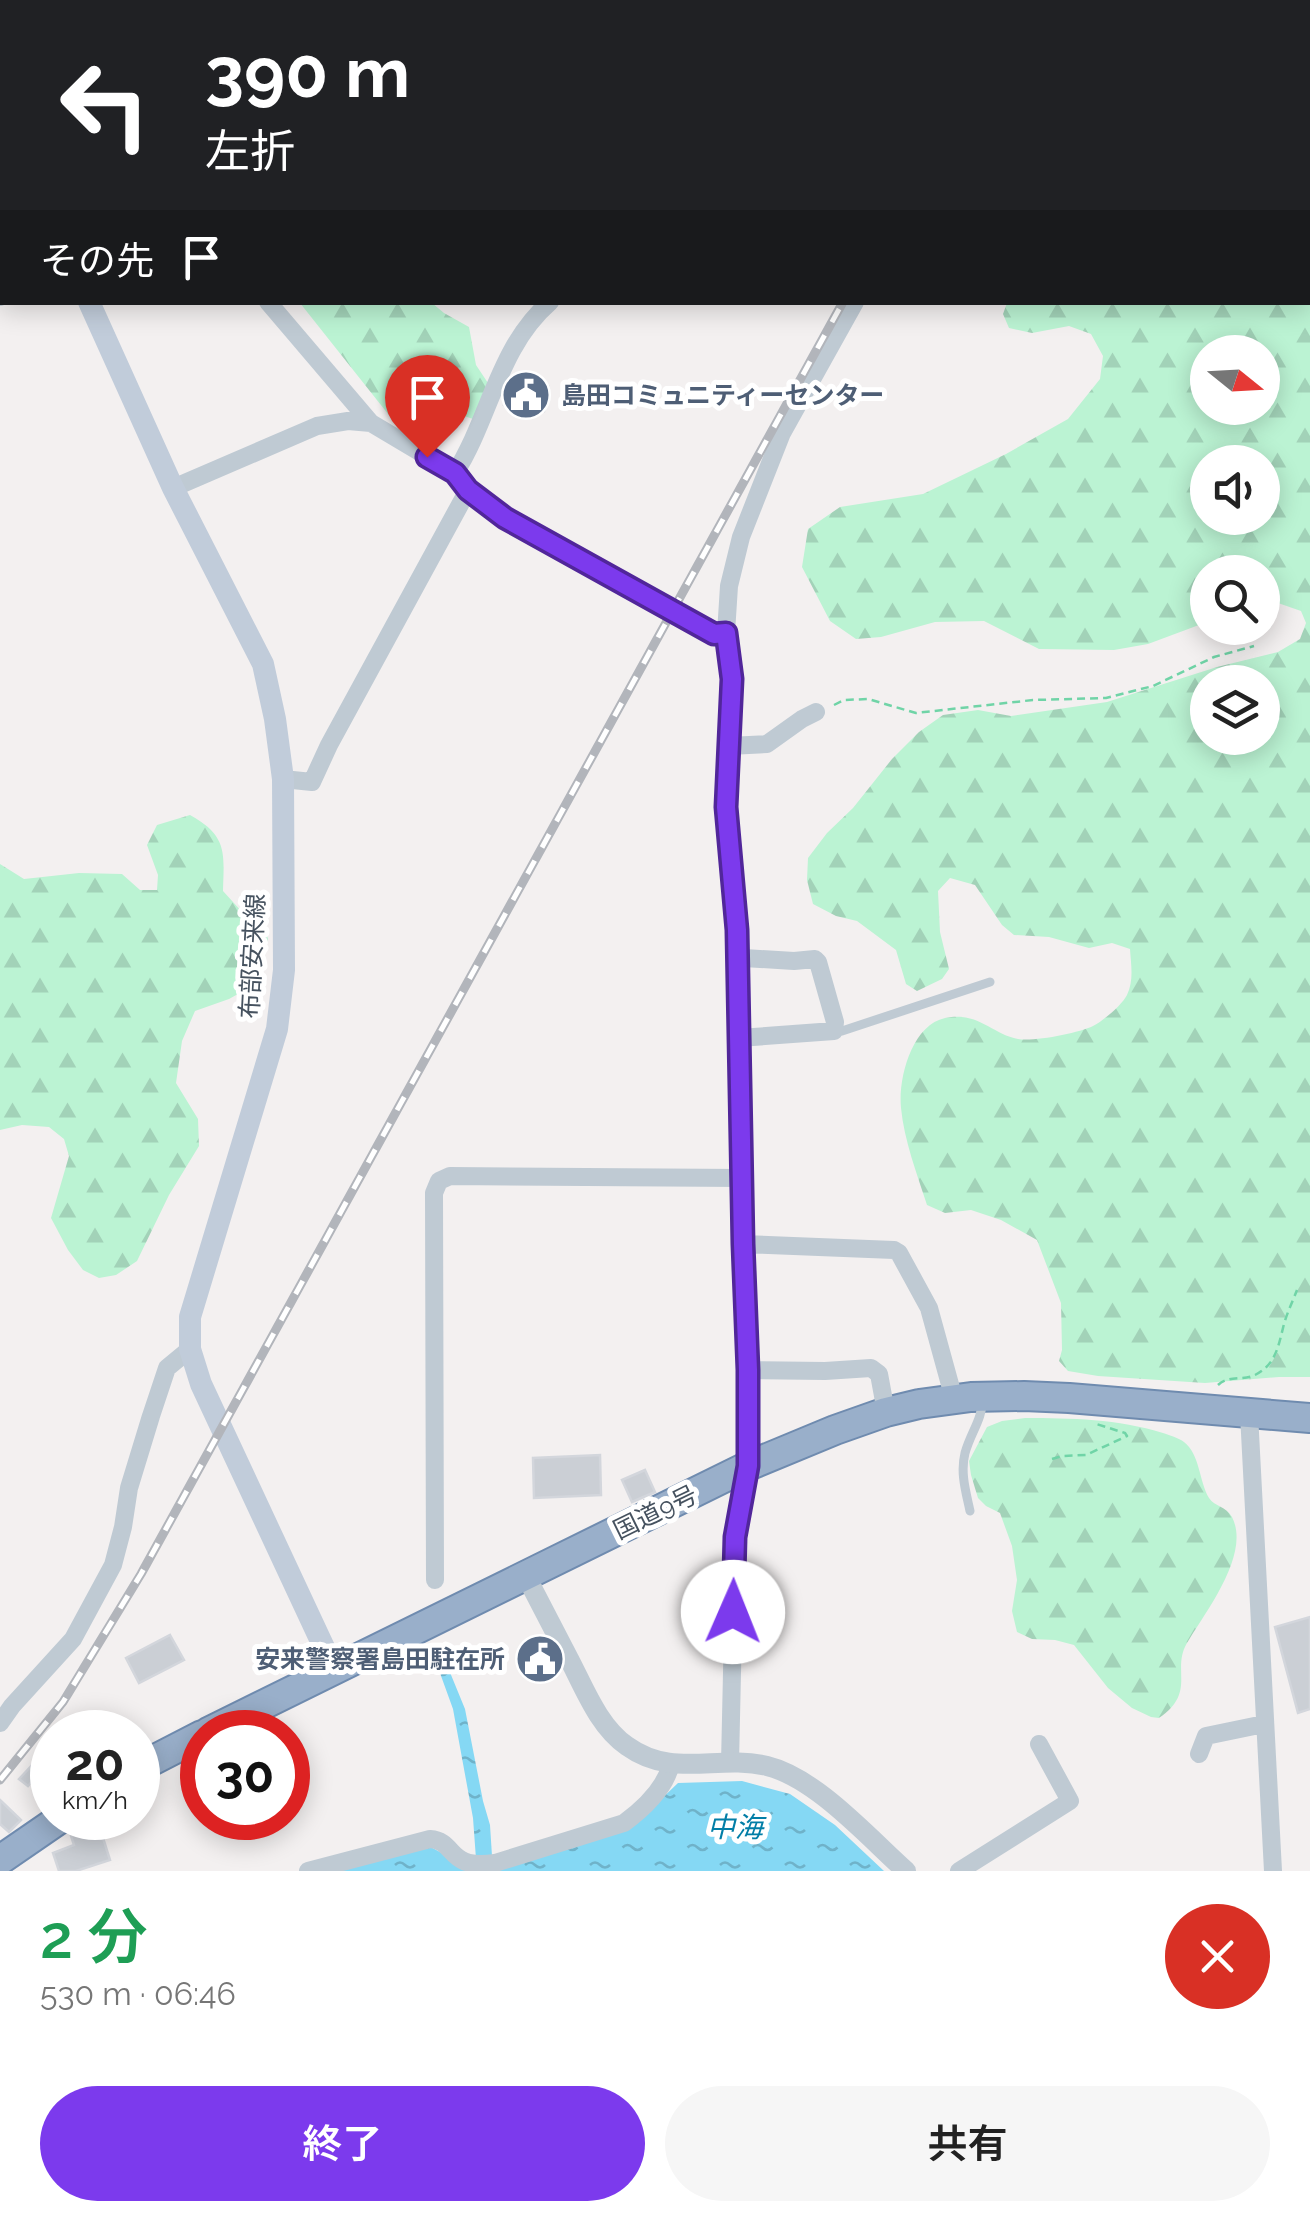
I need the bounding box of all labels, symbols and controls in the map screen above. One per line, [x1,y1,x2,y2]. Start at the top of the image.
text: 390 m [205,31,410,113]
icon: left [40,40,170,170]
text: 左折 [205,125,295,178]
icon: arrive [174,230,229,285]
text: その先 [40,238,154,283]
north arrow [1190,335,1280,425]
map controls [1190,335,1280,755]
pin [385,355,470,458]
public building icon: 島田コミュニティーセンター [500,369,552,421]
icon: arrive [400,370,455,425]
place label: 島田コミュニティーセンター [561,380,885,410]
button: sound [1190,445,1280,535]
button: search [1190,555,1280,645]
button: layers [1190,665,1280,755]
street label: 布部安来線 [234,893,270,1019]
street label: 国道9号 [608,1479,702,1545]
position arrow [681,1560,785,1664]
public building icon: 安来警察署島田駐在所 [514,1633,566,1685]
place label: 安来警察署島田駐在所 [255,1644,505,1674]
speed limit sign: 30 [180,1710,310,1840]
text: 20 [66,1733,124,1792]
text: km/h [62,1785,128,1815]
water label: 中海 [707,1811,767,1844]
text: 2 分 [40,1902,148,1972]
button: close [1165,1904,1270,2009]
text: 530 m · 06:46 [40,1975,236,2012]
button: 終了 [40,2086,645,2201]
button: 共有 [665,2086,1270,2201]

